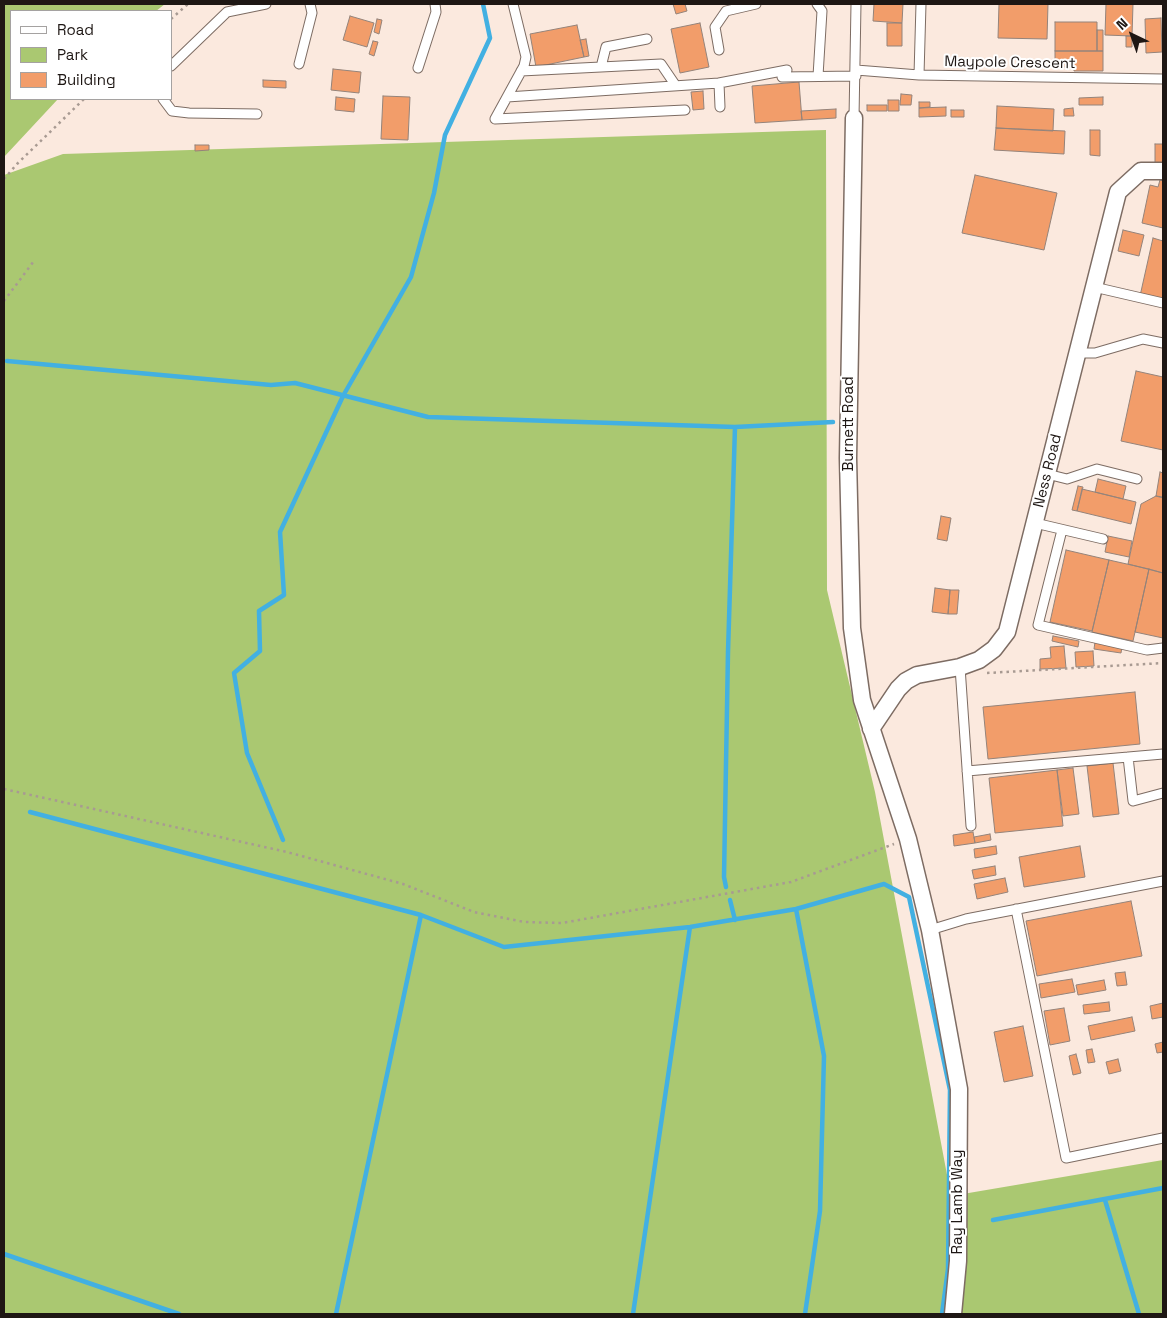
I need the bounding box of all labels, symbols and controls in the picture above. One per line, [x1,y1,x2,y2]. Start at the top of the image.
legend [10,10,172,100]
north arrow [1107,10,1157,60]
text: N [1112,14,1131,34]
text: Road [57,20,94,39]
text: Park [57,45,88,64]
street label: Maypole Crescent [944,53,1076,73]
text: Building [57,70,116,89]
street label: Burnett Road [840,376,858,472]
street label: Ness Road [1030,432,1066,510]
street label: Ray Lamb Way [949,1150,967,1254]

